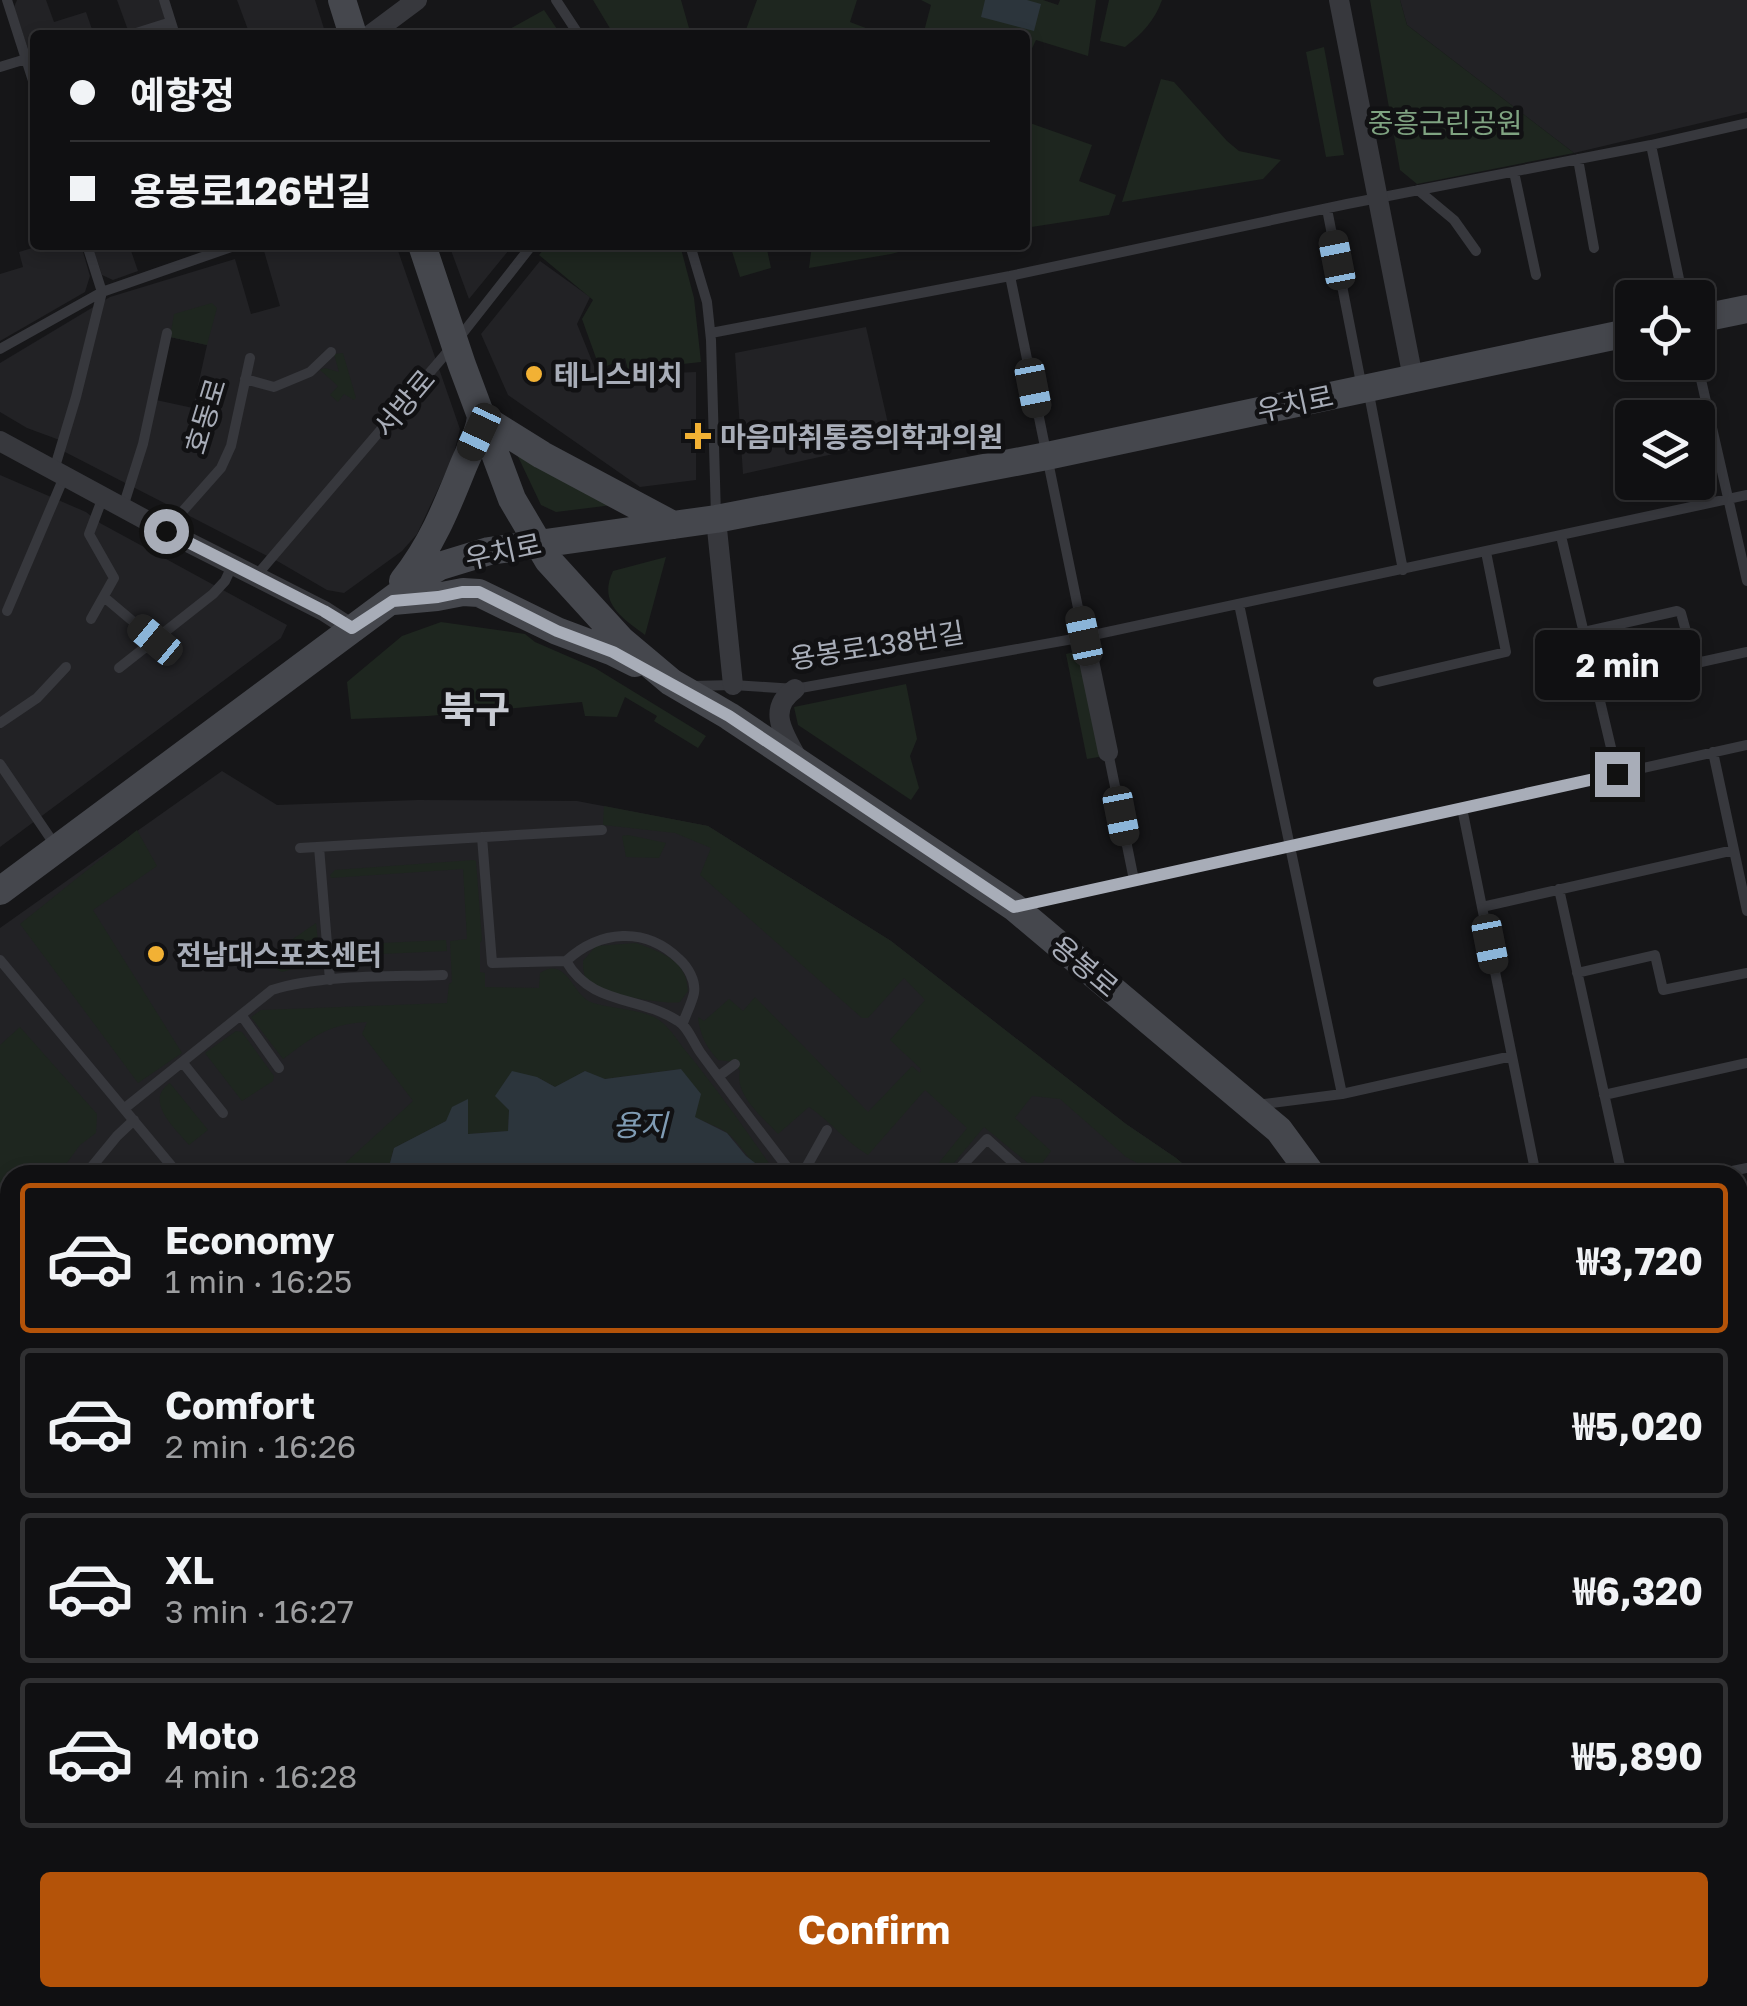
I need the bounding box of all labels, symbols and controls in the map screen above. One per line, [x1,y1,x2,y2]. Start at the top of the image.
text: 예향정 [130,72,235,117]
park label: 중흥근린공원 [1368,106,1522,139]
text: 용봉로126번길 [130,168,372,213]
car [1317,228,1357,292]
map controls [1615,280,1715,500]
button: locate [1615,280,1715,380]
car [1013,356,1053,420]
place label: 테니스비치 [554,358,683,391]
street label: 서방로 [367,363,441,443]
marker: 테니스비치 [523,363,545,385]
street label: 호동로 [178,374,232,458]
street label: 우치로 [1254,379,1336,427]
car [453,398,505,466]
button: layers [1615,400,1715,500]
place label: 마음마취통증의학과의원 [720,420,1003,453]
marker: 마음마취통증의학과의원 [685,423,711,449]
route start [144,509,189,554]
street label: 우치로 [462,527,544,575]
car [1063,604,1105,668]
car [122,609,188,671]
street label: 용봉로138번길 [788,615,966,675]
callout: 2 min [1534,629,1700,699]
text: 2 min [1576,646,1659,684]
district label: 북구 [440,686,510,731]
route end [1595,752,1640,797]
car [1101,784,1141,848]
car [1470,912,1510,976]
street label: 용봉로 [1045,929,1125,1003]
place label: 전남대스포츠센터 [176,938,382,971]
marker: 전남대스포츠센터 [145,943,167,965]
water label: 용지 [612,1107,670,1143]
icon: car [45,1213,135,1303]
text: Economy [165,1217,334,1262]
text: ₩3,720 [1577,1238,1703,1283]
text: 1 min · 16:25 [165,1262,352,1300]
icon: car [45,1378,135,1468]
text: Comfort [165,1382,315,1427]
text: ₩5,020 [1573,1403,1703,1448]
text: 2 min · 16:26 [165,1427,356,1465]
icon: car [45,1543,135,1633]
text: XL [165,1547,214,1592]
text: ₩6,320 [1573,1568,1703,1613]
text: 3 min · 16:27 [165,1592,354,1630]
icon: car [45,1708,135,1798]
text: Moto [165,1712,259,1757]
text: ₩5,890 [1572,1733,1703,1778]
text: 4 min · 16:28 [165,1757,357,1795]
button: Confirm [40,1872,1708,1987]

